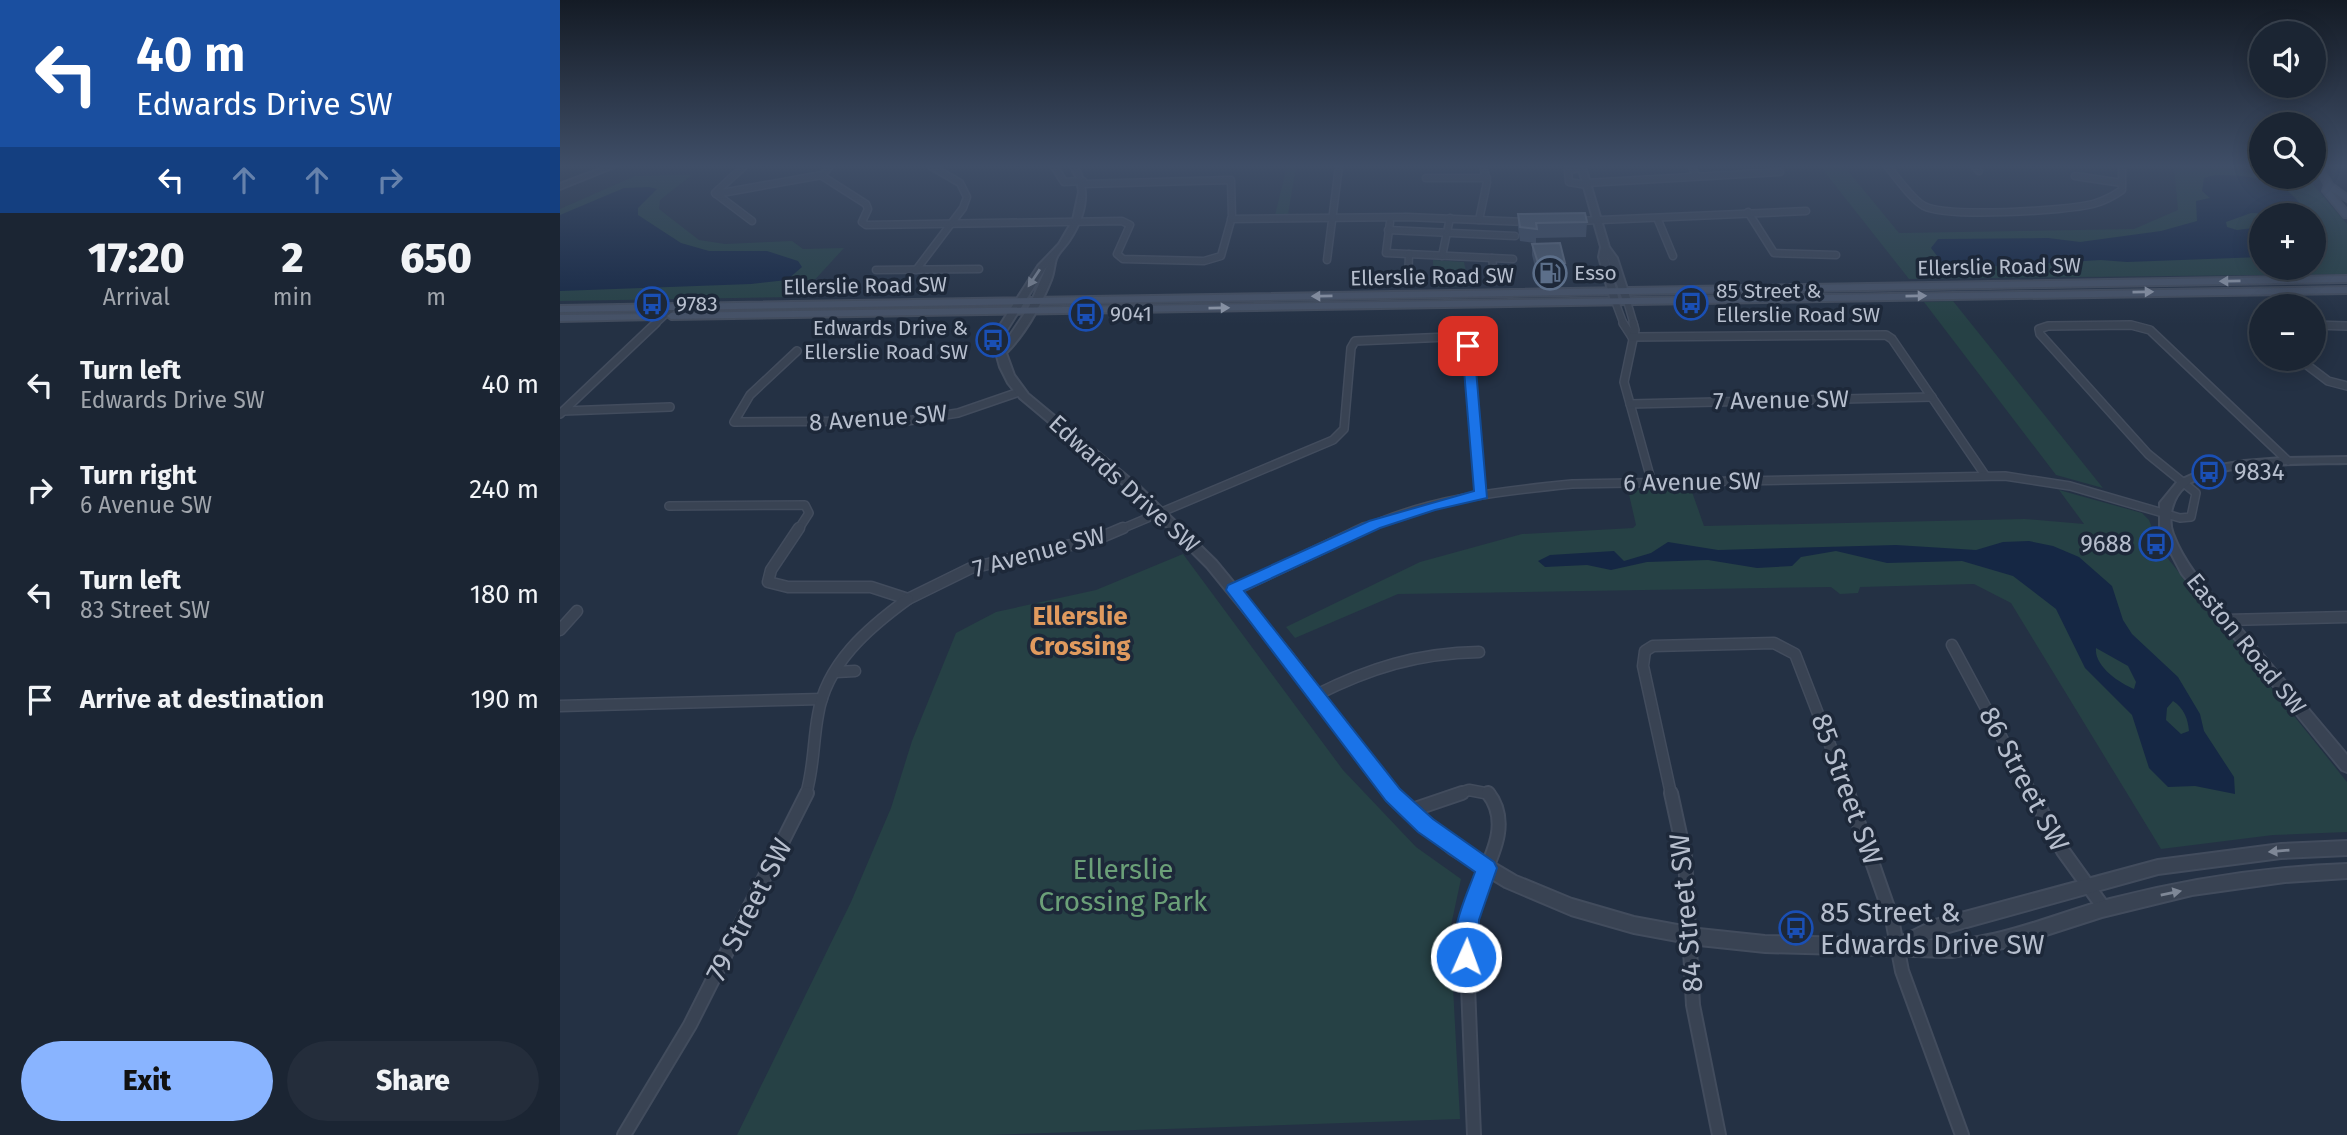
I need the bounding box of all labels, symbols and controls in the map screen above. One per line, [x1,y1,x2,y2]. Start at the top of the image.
map controls [2249,21,2326,371]
button: sound [2249,21,2326,98]
text: 40 m [136,25,245,84]
icon: left [21,28,112,119]
text: Edwards Drive SW [136,85,393,123]
button: search [2249,112,2326,189]
icon: left [152,161,190,199]
icon: ahead [225,161,263,199]
icon: ahead [298,161,336,199]
icon: right [371,161,409,199]
button: + [2249,203,2326,280]
text: 17:20 [88,233,185,283]
text: 2 [282,233,304,283]
text: 650 [400,233,472,283]
street label: Ellerslie Road SW [1917,253,2081,281]
fuel station icon: Esso [1531,254,1569,292]
place label: Esso [1574,260,1617,286]
street label: Ellerslie Road SW [1350,263,1514,291]
one-way arrow [1027,269,1041,287]
street label: Ellerslie Road SW [783,272,947,300]
one-way arrow [2219,275,2241,287]
place label: 85 Street & Ellerslie Road SW [1716,278,1880,328]
text: Arrival [103,283,170,311]
text: min [273,283,312,311]
text: m [426,283,446,311]
bus stop icon: 85 Street & Ellerslie Road SW [1672,284,1710,322]
bus stop icon: 9783 [633,285,671,323]
one-way arrow [2132,286,2154,298]
one-way arrow [1311,290,1333,302]
place label: 9783 [676,291,718,317]
one-way arrow [1905,291,1927,302]
button: − [2249,294,2326,371]
bus stop icon: 9041 [1067,295,1105,333]
place label: 9041 [1110,301,1152,327]
one-way arrow [1209,303,1231,314]
place label: Edwards Drive & Ellerslie Road SW [804,315,968,365]
pin [1438,316,1498,376]
bus stop icon: Edwards Drive & Ellerslie Road SW [974,321,1012,359]
icon: arrive [1449,327,1487,365]
text: Turn left [80,355,181,386]
icon: left [21,366,59,404]
text: 40 m [481,369,539,400]
street label: 7 Avenue SW [1713,385,1849,415]
text: Edwards Drive SW [80,386,264,414]
street label: 8 Avenue SW [808,399,948,437]
street label: Edwards Drive SW [1043,409,1205,559]
bus stop icon: 9834 [2190,453,2228,491]
place label: 9834 [2234,458,2285,486]
text: Turn right [80,460,197,491]
street label: 6 Avenue SW [1623,467,1761,497]
icon: right [21,471,59,509]
text: 240 m [469,474,539,505]
text: 6 Avenue SW [80,491,212,519]
street label: 7 Avenue SW [970,521,1108,583]
bus stop icon: 9688 [2137,525,2175,563]
place label: 9688 [2080,530,2132,558]
text: Turn left [80,565,181,596]
street label: Easton Road SW [2180,568,2312,720]
icon: left [21,576,59,614]
text: 180 m [470,579,539,610]
text: 83 Street SW [80,596,210,624]
district label: Ellerslie Crossing [1029,601,1131,662]
icon: arrive [21,681,59,719]
text: Arrive at destination [80,684,324,715]
text: 190 m [470,684,539,715]
street label: 86 Street SW [1972,701,2076,857]
street label: 85 Street SW [1804,709,1890,869]
street label: 84 Street SW [1663,832,1709,994]
street label: 79 Street SW [699,833,799,987]
one-way arrow [2268,846,2290,857]
park label: Ellerslie Crossing Park [1039,853,1208,918]
one-way arrow [2160,888,2182,899]
place label: 85 Street & Edwards Drive SW [1820,896,2045,961]
bus stop icon: 85 Street & Edwards Drive SW [1777,909,1815,947]
position arrow [1429,920,1503,994]
button: Exit [21,1041,273,1121]
button: Share [287,1041,539,1121]

